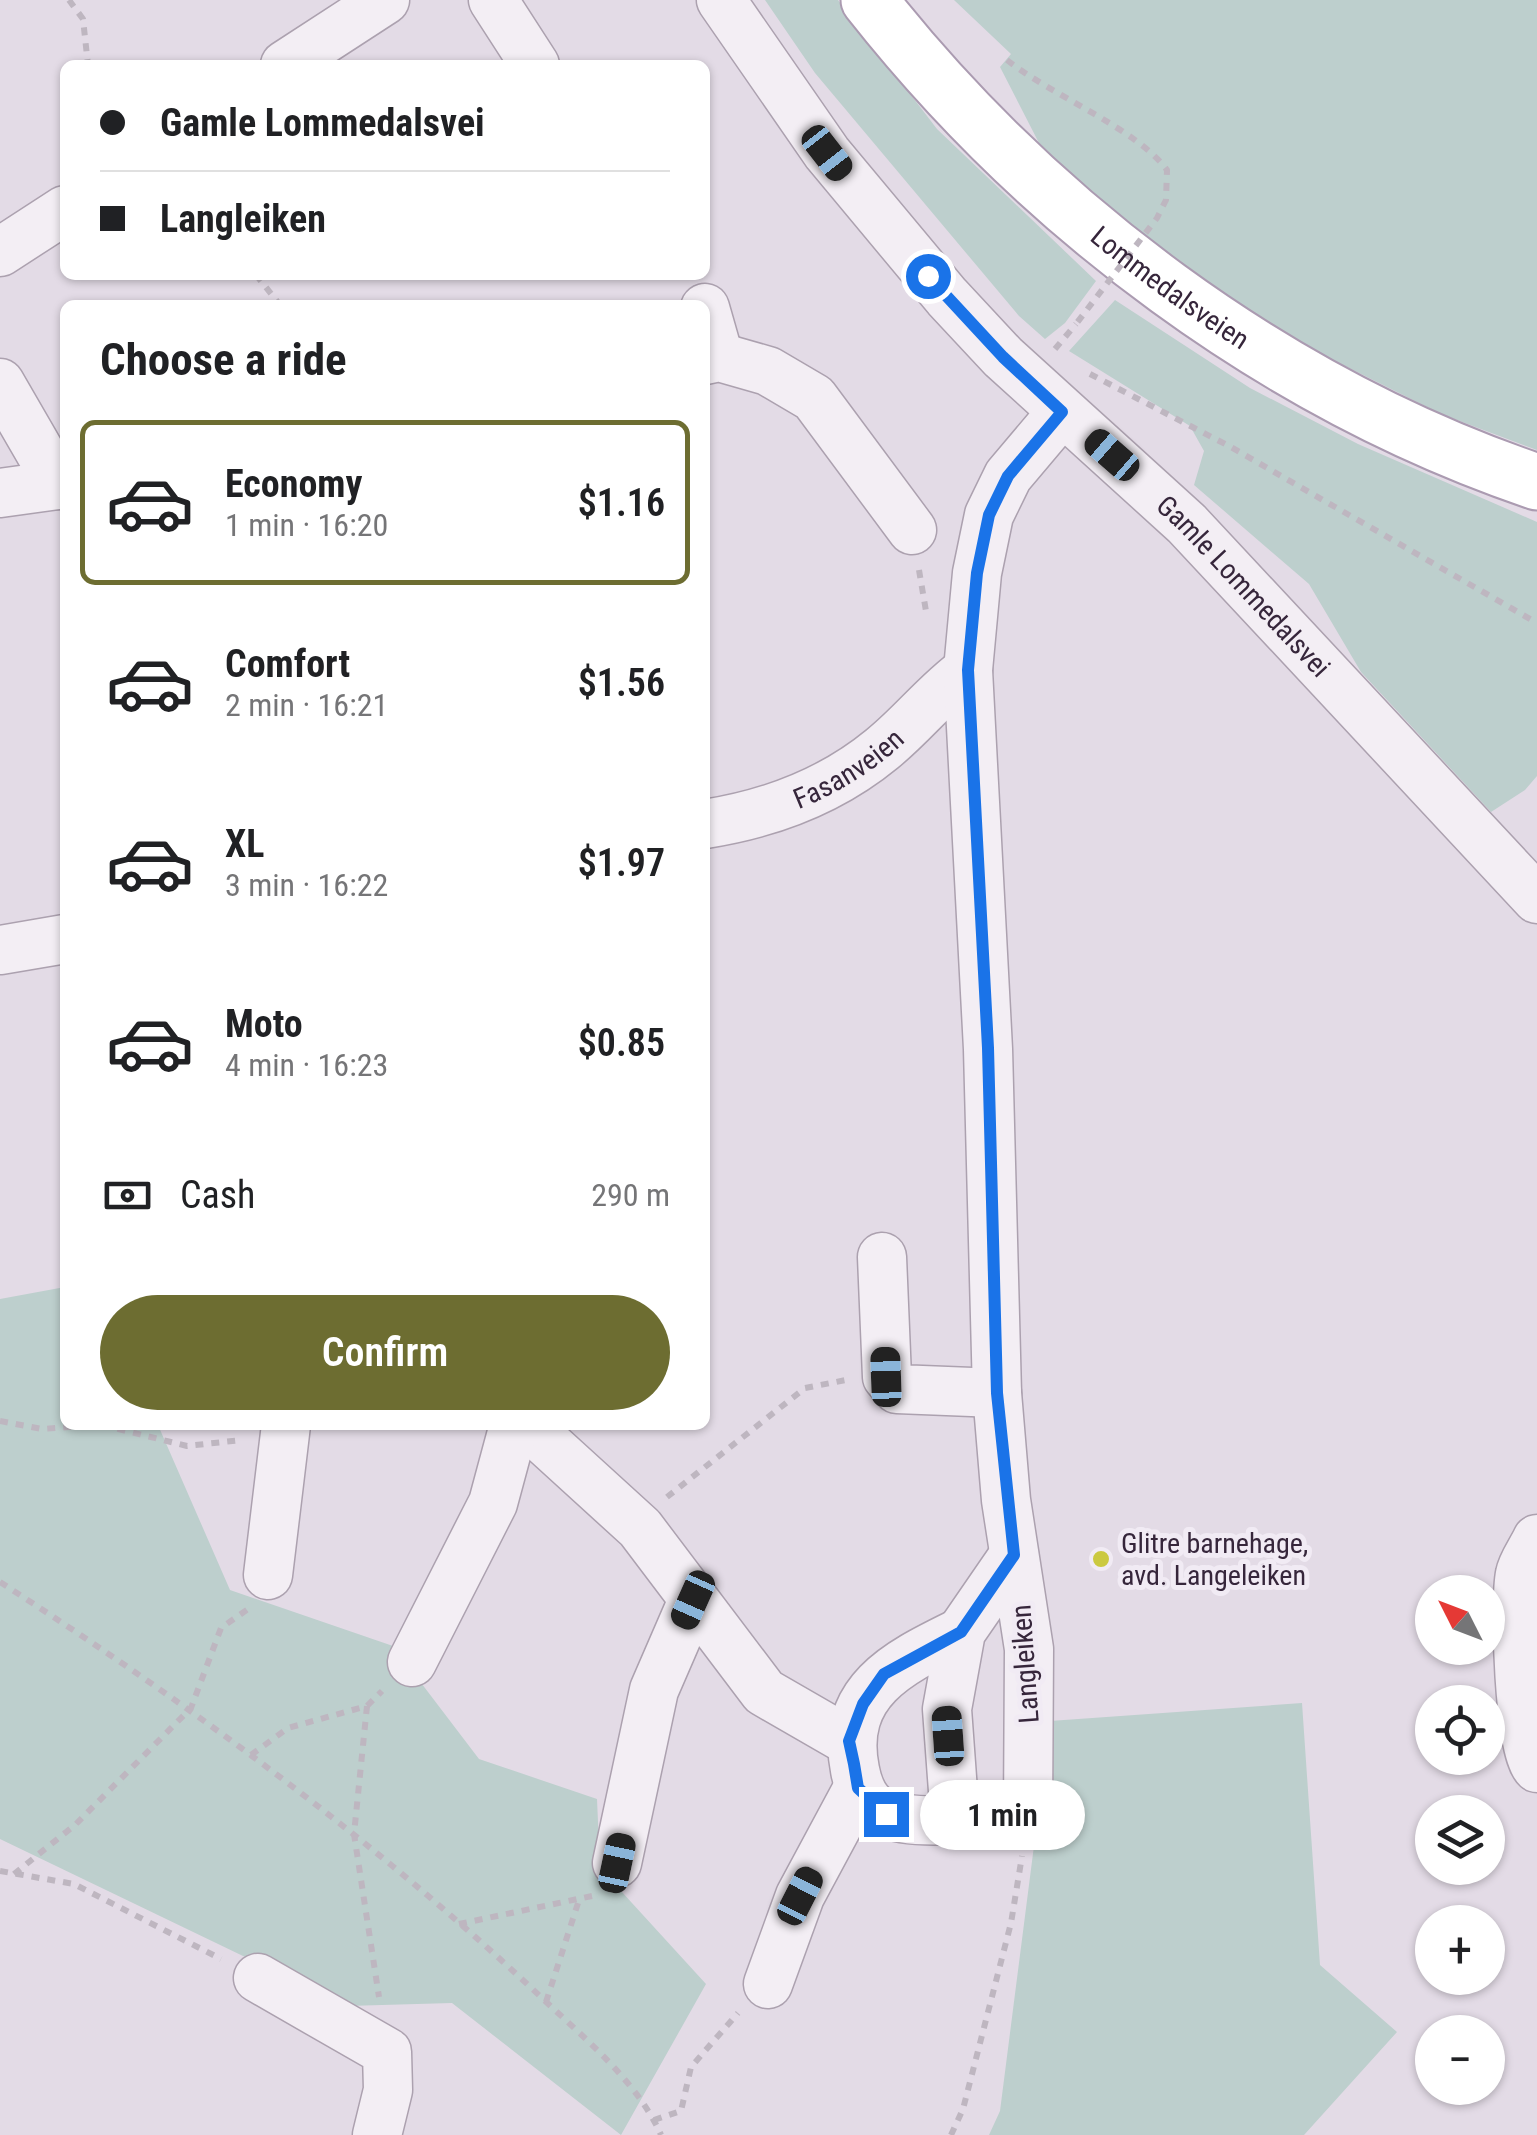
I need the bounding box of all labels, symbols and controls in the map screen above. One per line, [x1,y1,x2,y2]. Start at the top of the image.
text: Gamle Lommedalsvei [160,101,485,145]
car [797,120,857,186]
text: Langleiken [160,197,326,241]
street label: Lommedalsveien [1085,219,1255,356]
route start [906,254,951,299]
text: Choose a ride [100,333,347,386]
car [1080,424,1144,486]
icon: car [105,458,195,548]
text: Economy [225,462,362,506]
text: $1.16 [578,481,665,525]
street label: Gamle Lommedalsvei [1150,488,1337,683]
text: 1 min · 16:20 [225,506,388,544]
icon: car [105,638,195,728]
text: Comfort [225,642,350,686]
text: $1.56 [578,661,665,705]
text: 2 min · 16:21 [225,686,388,724]
street label: Fasanveien [788,722,910,815]
icon: car [105,818,195,908]
text: XL [225,822,264,866]
text: $1.97 [578,841,665,885]
text: 3 min · 16:22 [225,866,388,904]
icon: car [105,998,195,1088]
text: Moto [225,1002,303,1046]
text: $0.85 [578,1021,665,1065]
text: 4 min · 16:23 [225,1046,388,1084]
icon: cash [100,1168,155,1223]
text: Cash [180,1173,255,1217]
text: 290 m [591,1176,670,1214]
button: Confirm [100,1295,670,1410]
car [870,1346,902,1408]
place label: Glitre barnehage, avd. Langeleiken [1121,1527,1308,1592]
marker: Glitre barnehage, avd. Langeleiken [1090,1548,1112,1570]
car [667,1566,719,1634]
north arrow [1415,1575,1505,1665]
map controls [1415,1575,1505,2105]
street label: Langleiken [1004,1603,1046,1725]
button: locate [1415,1685,1505,1775]
car [931,1705,965,1767]
callout: 1 min [921,1779,1086,1849]
route end [864,1792,909,1837]
button: layers [1415,1795,1505,1885]
text: 1 min [967,1796,1038,1834]
car [596,1831,638,1895]
car [773,1862,827,1930]
button: + [1415,1905,1505,1995]
button: − [1415,2015,1505,2105]

